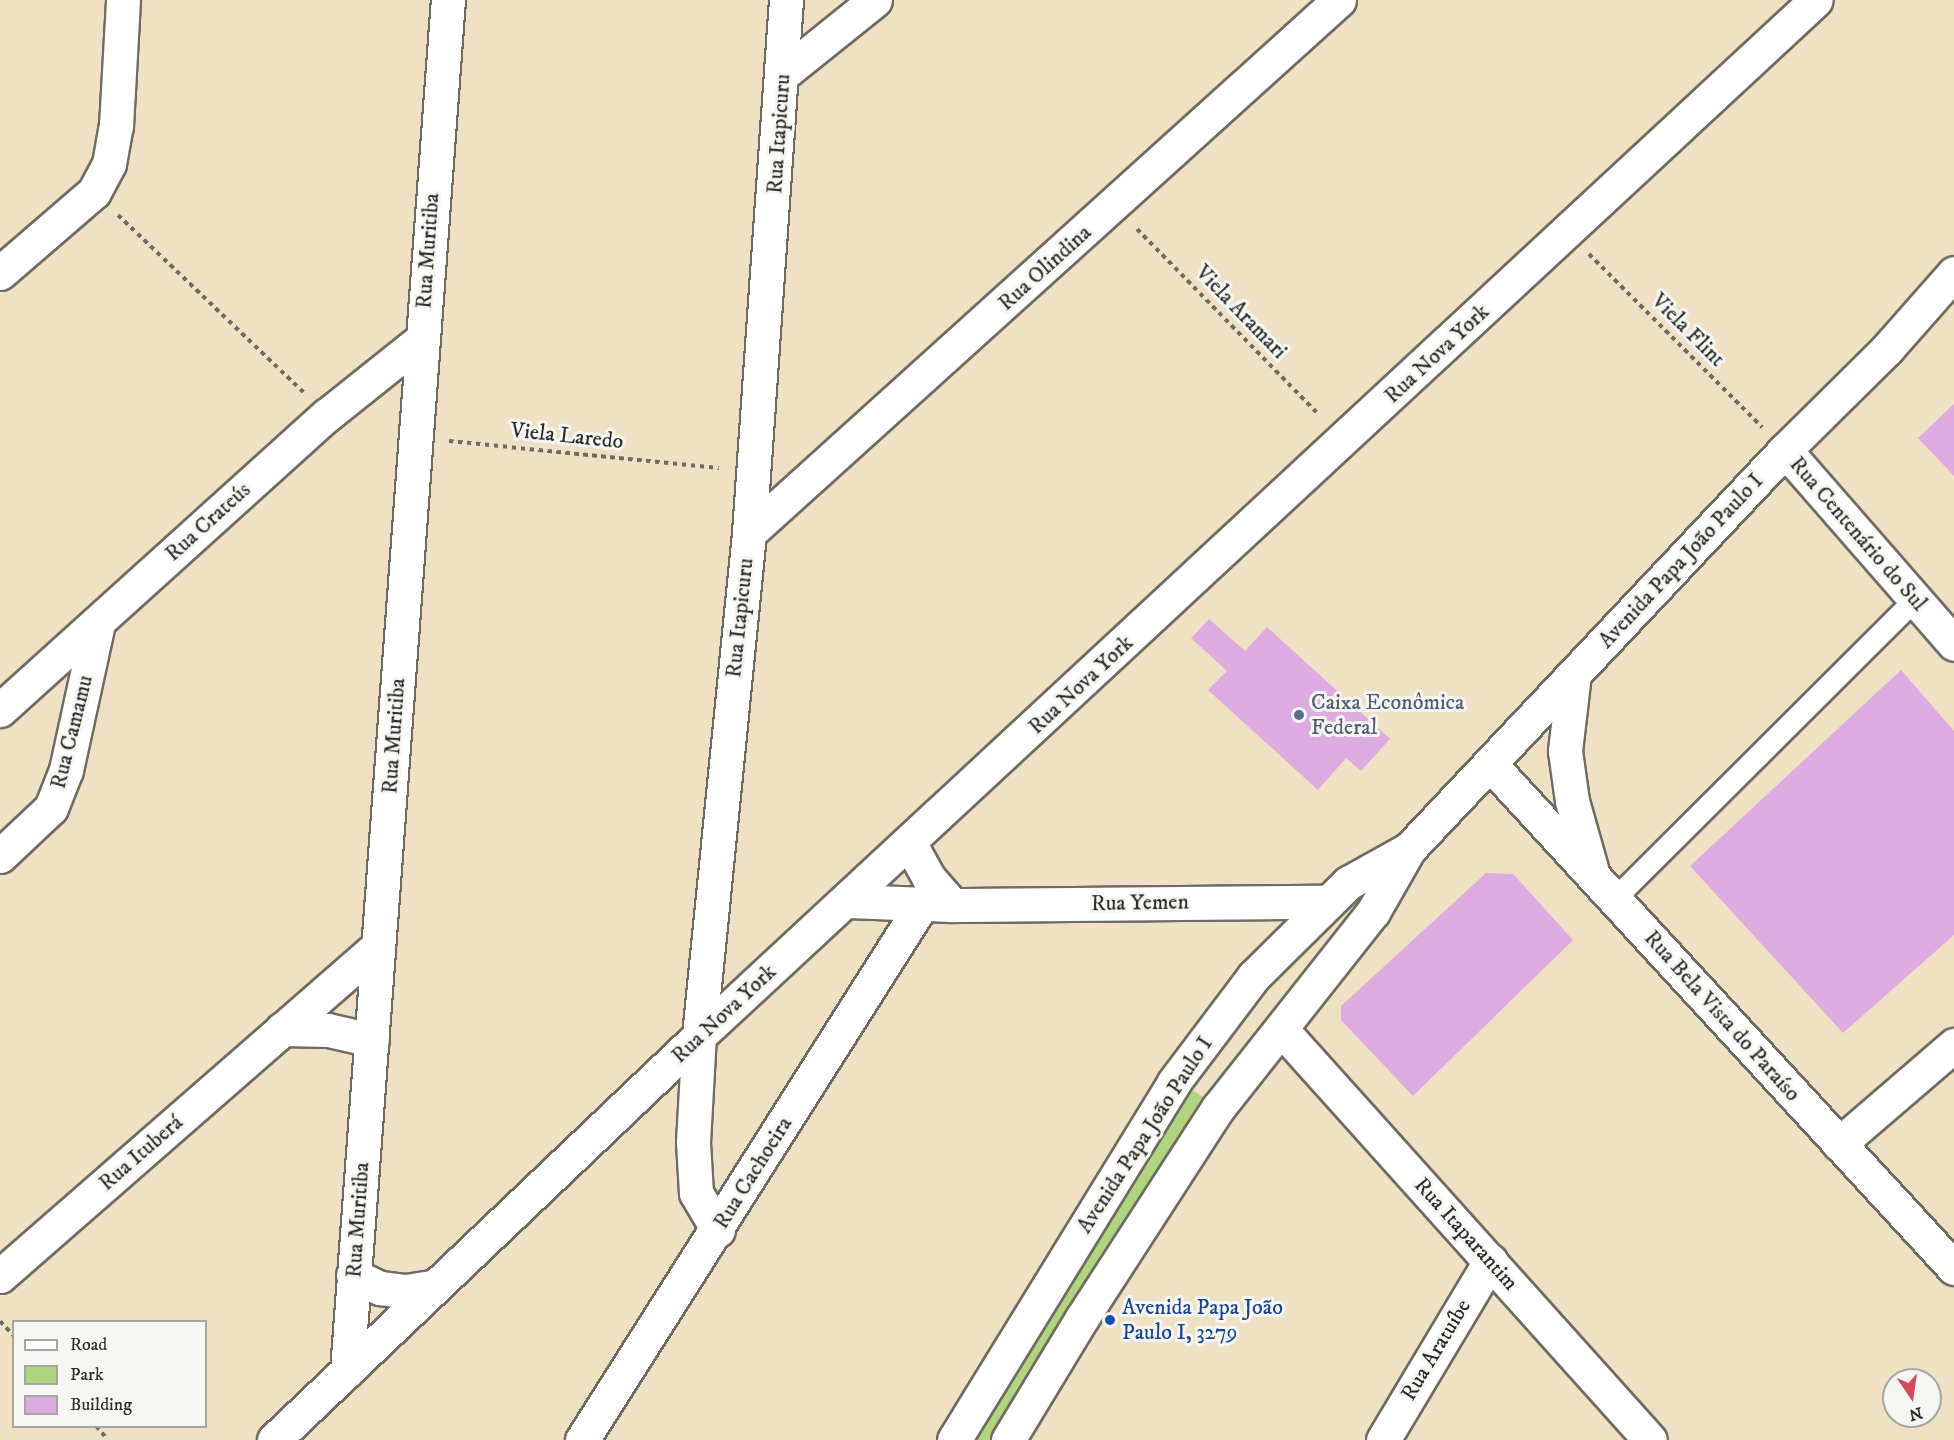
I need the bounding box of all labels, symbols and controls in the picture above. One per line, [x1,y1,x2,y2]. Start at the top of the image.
street label: Rua Itapicuru [762,73,796,195]
street label: Rua Muritiba [411,192,445,310]
street label: Rua Olindina [993,219,1097,317]
street label: Viela Aramari [1190,259,1292,365]
street label: Viela Flint [1646,288,1730,372]
street label: Rua Nova York [1379,299,1495,409]
street label: Viela Laredo [509,417,625,455]
street label: Rua Centenário do Sul [1784,451,1932,617]
street label: Avenida Papa João Paulo I [1593,468,1769,654]
street label: Rua Crateús [160,477,256,567]
street label: Rua Itapicuru [721,557,759,679]
street label: Rua Nova York [1023,630,1139,740]
street label: Rua Camamu [45,672,99,792]
street label: Rua Muritiba [377,677,411,795]
place label: Caixa Econômica Federal [1311,689,1464,740]
marker: Caixa Econômica Federal [1292,708,1306,722]
street label: Rua Yemen [1091,889,1189,917]
street label: Rua Bela Vista do Paraíso [1638,925,1806,1107]
street label: Rua Nova York [666,959,782,1069]
street label: Avenida Papa João Paulo I [1071,1032,1219,1238]
street label: Rua Ituberá [94,1109,188,1197]
street label: Rua Cachoeira [708,1112,798,1234]
street label: Rua Muritiba [341,1161,375,1279]
street label: Rua Itaparantim [1408,1172,1524,1296]
place label: Avenida Papa João Paulo I, 3279 [1122,1294,1283,1346]
street label: Rua Aratuíbe [1395,1295,1477,1405]
marker: Avenida Papa João Paulo I, 3279 [1103,1313,1117,1327]
legend [12,1320,207,1428]
text: Road [70,1334,107,1356]
text: Park [70,1364,104,1386]
north arrow [1882,1368,1942,1428]
text: Building [70,1394,132,1416]
text: N [1907,1402,1924,1425]

